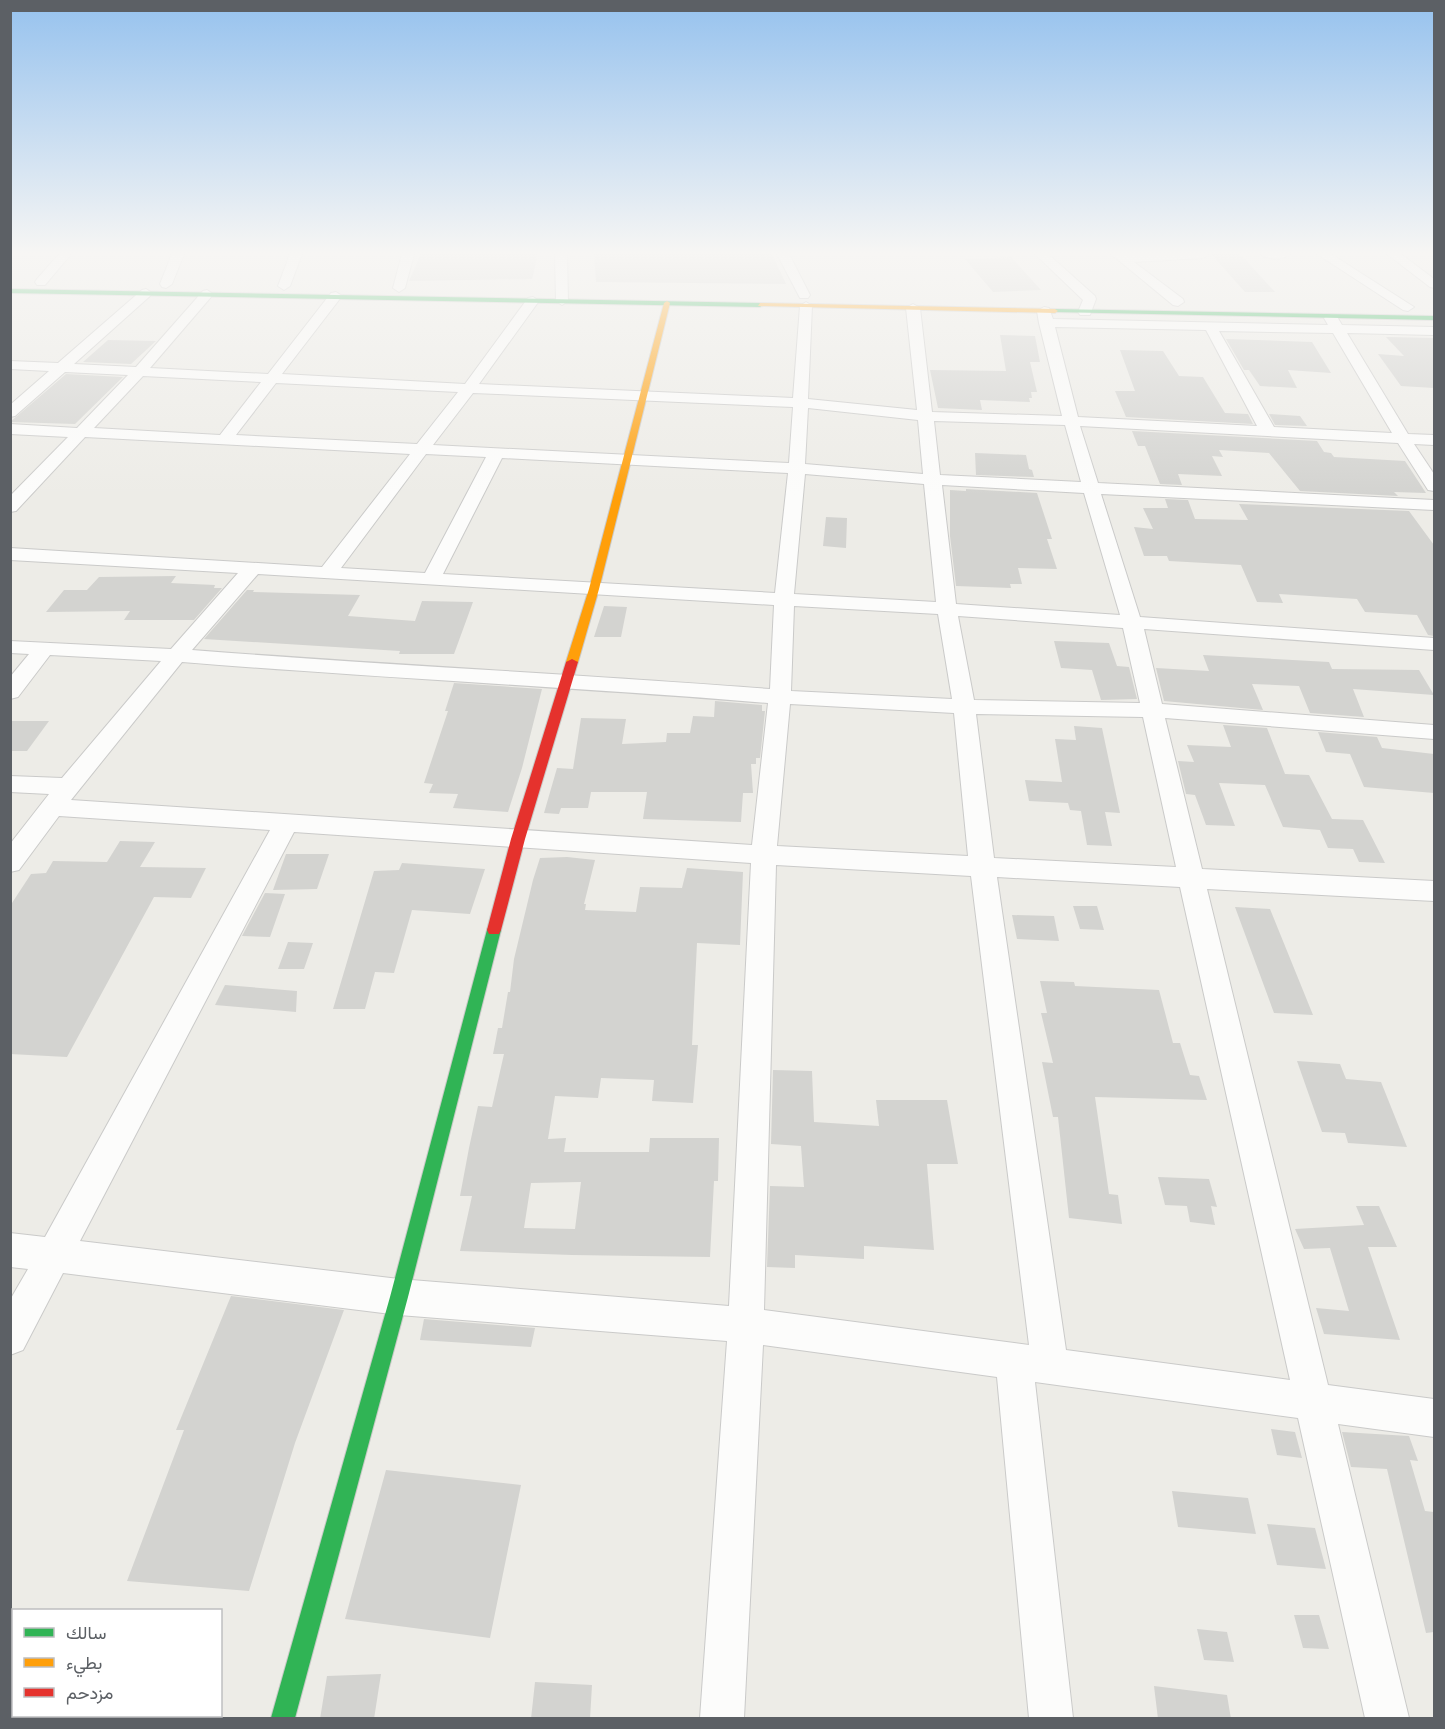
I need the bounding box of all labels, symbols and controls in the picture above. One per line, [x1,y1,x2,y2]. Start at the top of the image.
legend [12,1609,222,1717]
text: سالك [66,1622,106,1643]
text: بطيء [66,1652,102,1678]
text: مزدحم [66,1682,113,1705]

